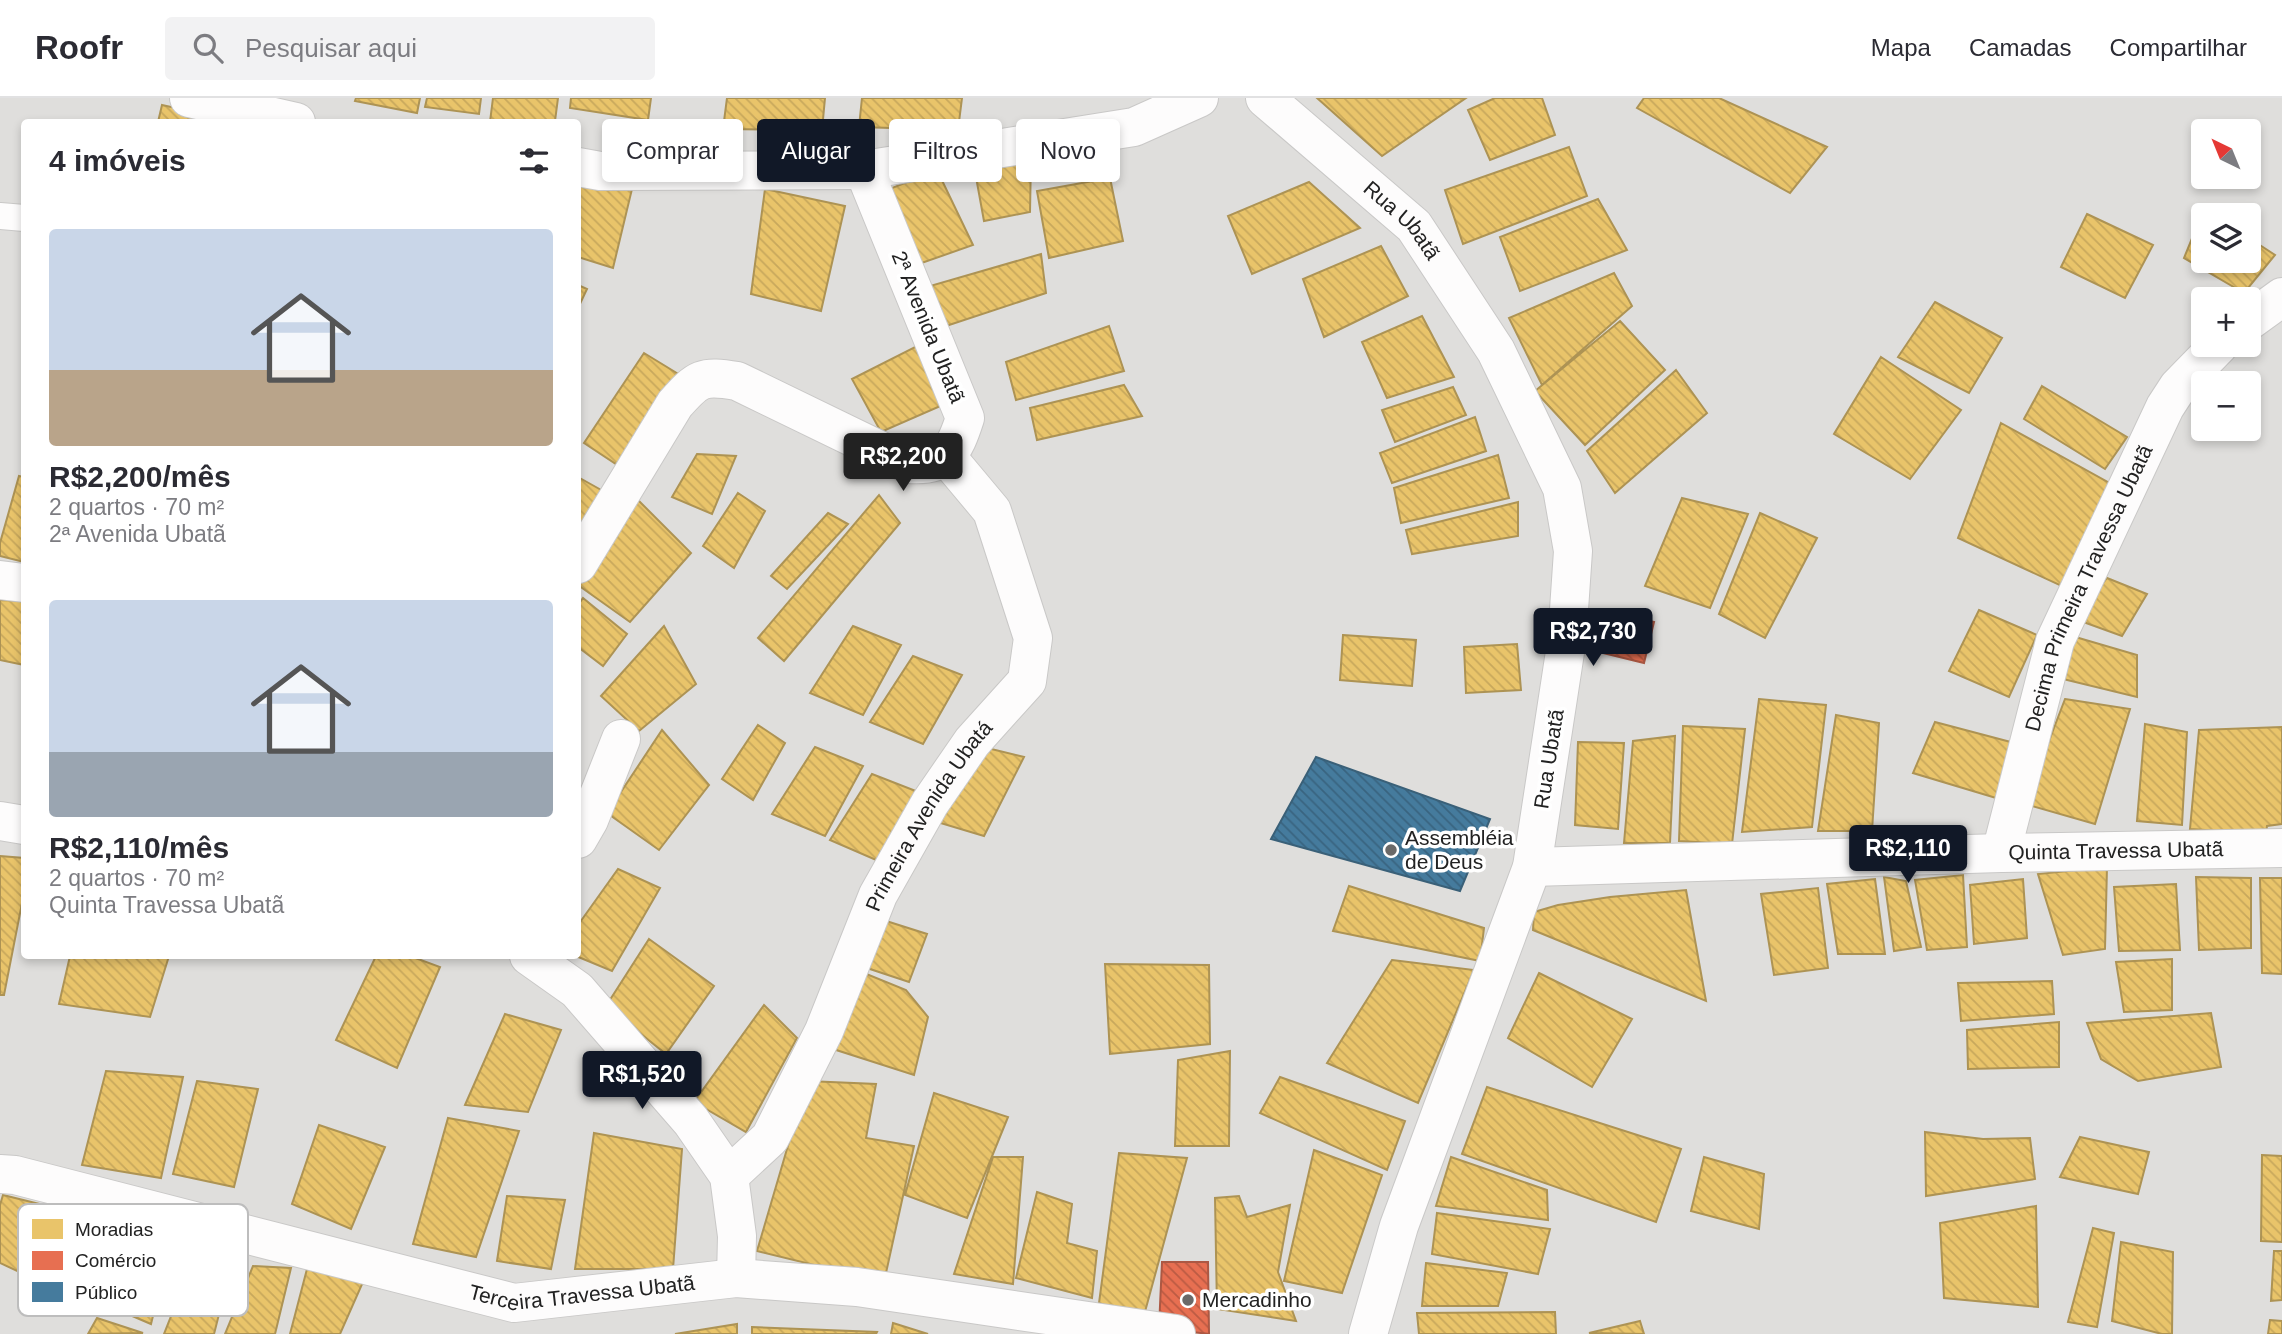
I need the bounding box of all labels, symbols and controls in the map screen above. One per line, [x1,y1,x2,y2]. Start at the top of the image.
search box [165,17,655,80]
text: Roofr [35,29,123,66]
icon: search [189,29,227,67]
text: Pesquisar aqui [245,33,417,63]
text: Mapa [1871,34,1931,61]
text: Camadas [1969,34,2072,61]
text: Compartilhar [2110,34,2247,61]
chip: Comprar [602,119,743,182]
chip: Alugar [757,119,875,182]
chip: Filtros [889,119,1002,182]
chip: Novo [1016,119,1120,182]
north arrow [2191,119,2261,189]
map controls [2191,119,2261,441]
icon: filters [515,142,553,180]
text: 4 imóveis [49,144,186,177]
street label: Rua Ubatã [1359,176,1445,264]
button: layers [2191,203,2261,273]
street label: 2ª Avenida Ubatã [888,248,969,406]
icon: home [238,275,364,401]
button: + [2191,287,2261,357]
button: − [2191,371,2261,441]
pin: R$2,200 [838,434,968,493]
street label: Decima Primeira Travessa Ubatã [2020,441,2157,734]
text: R$2,200 [860,443,946,469]
text: R$2,200/mês [49,460,231,493]
text: 2 quartos · 70 m² [49,494,224,520]
text: 2ª Avenida Ubatã [49,521,226,547]
pin: R$2,730 [1528,608,1658,668]
text: R$2,730 [1550,618,1636,644]
icon: home [238,646,364,772]
street label: Rua Ubatã [1529,707,1568,810]
street label: Primeira Avenida Ubatá [861,716,997,914]
place label: Assembléia de Deus [1405,826,1514,873]
pin: R$2,110 [1843,826,1973,885]
text: R$2,110/mês [49,831,229,864]
text: R$2,110 [1865,835,1951,861]
street label: Quinta Travessa Ubatã [2008,837,2224,864]
marker: Assembléia de Deus [1383,842,1399,858]
text: 2 quartos · 70 m² [49,865,224,891]
text: Quinta Travessa Ubatã [49,892,284,918]
pin: R$1,520 [577,1052,707,1111]
text: R$1,520 [599,1061,685,1087]
legend [18,1204,248,1316]
text: Moradias [75,1219,153,1240]
text: Comércio [75,1250,156,1271]
street label: Terceira Travessa Ubatã [467,1271,696,1315]
text: Público [75,1282,137,1303]
place label: Mercadinho [1202,1288,1312,1311]
marker: Mercadinho [1180,1292,1196,1308]

